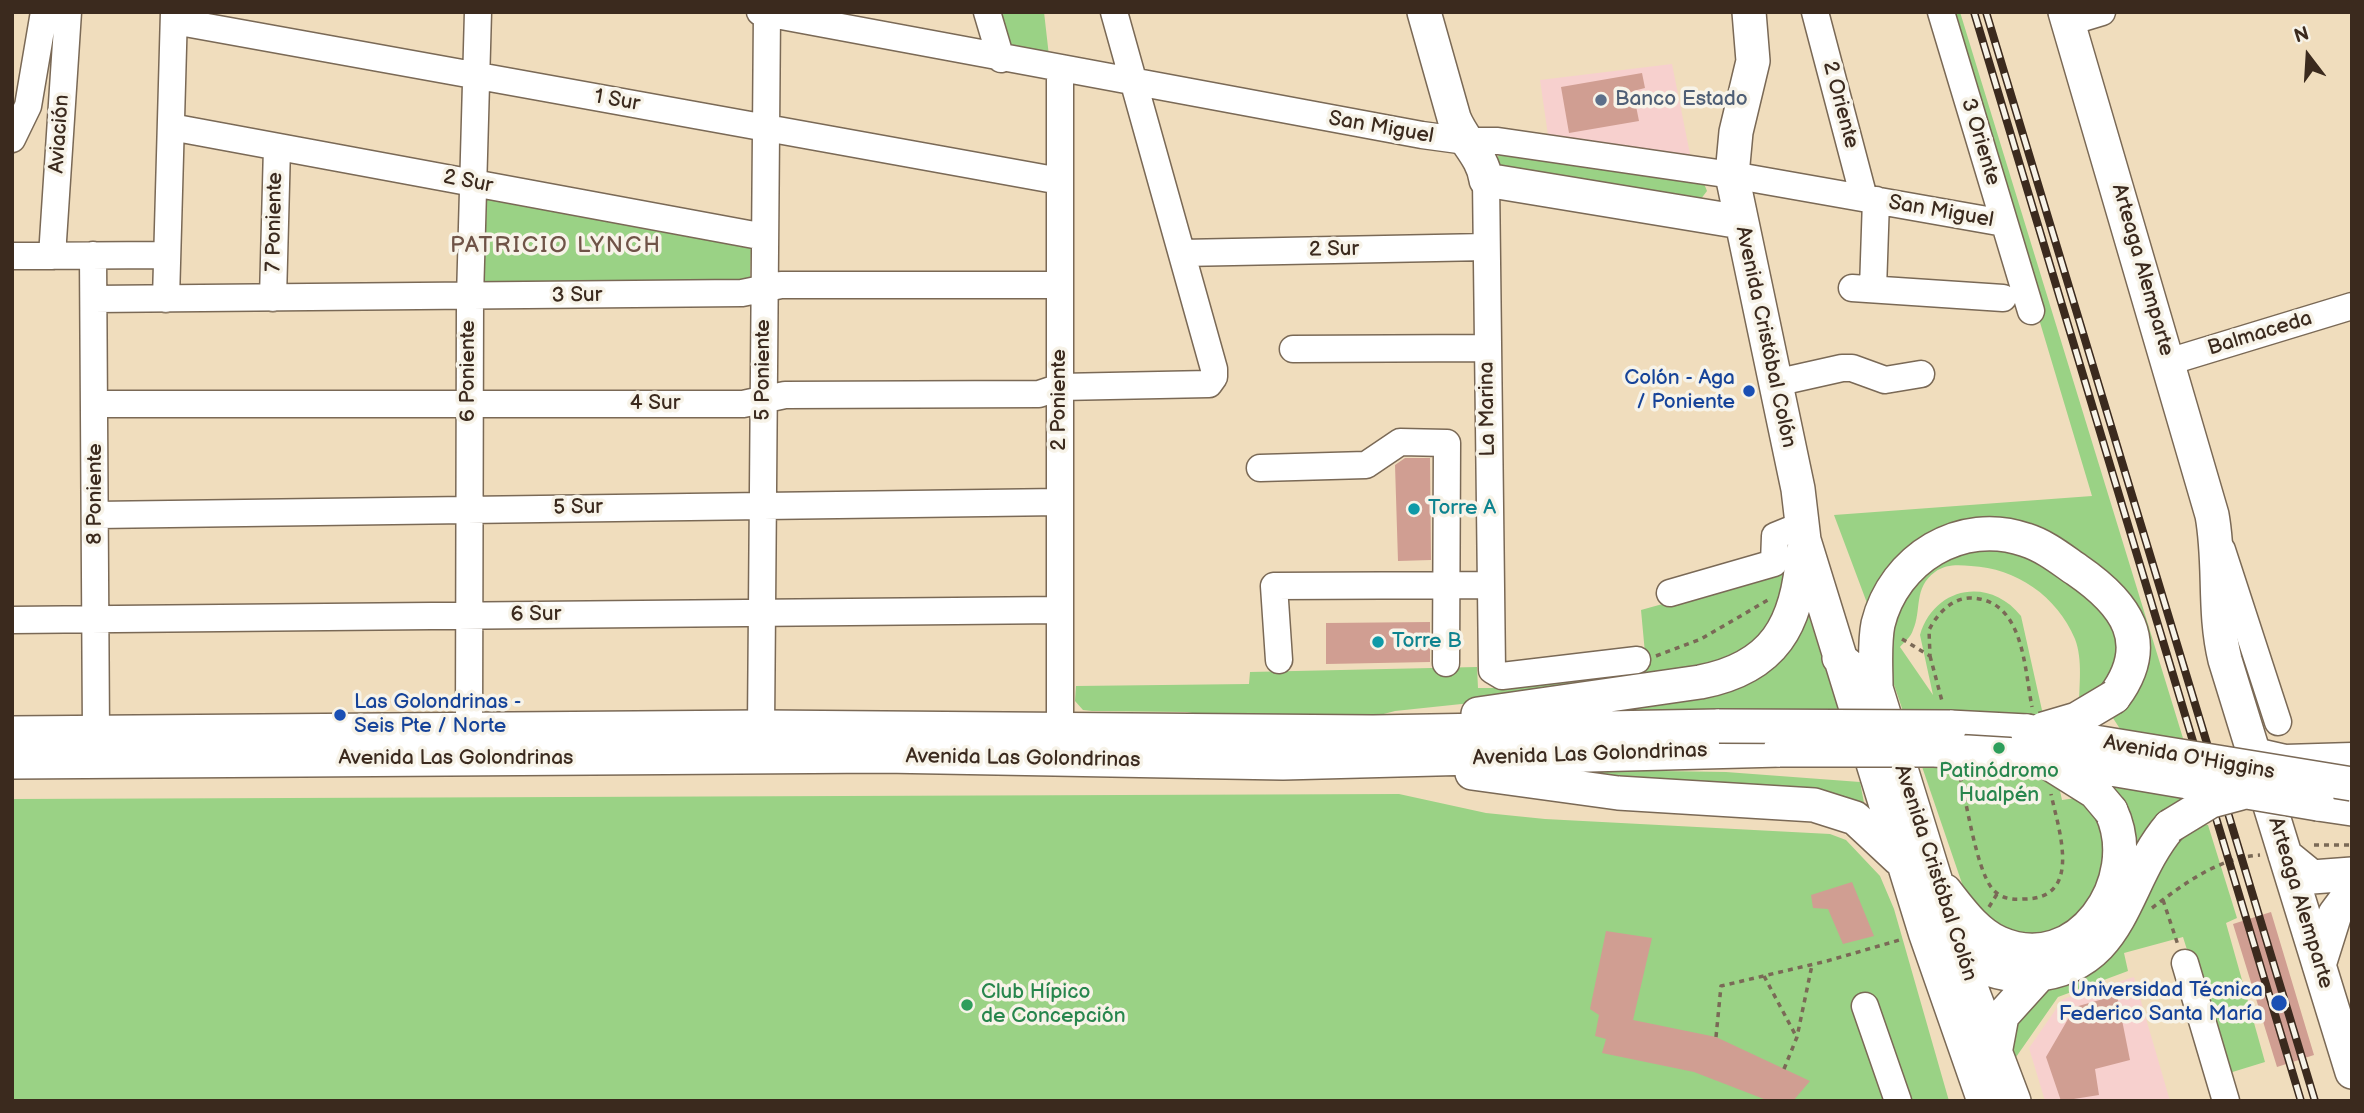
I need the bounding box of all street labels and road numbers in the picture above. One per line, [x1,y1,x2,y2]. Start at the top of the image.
street label: 2 Oriente [1816,59,1864,151]
street label: 1 Sur [592,85,642,117]
street label: Aviación [45,94,75,174]
street label: 3 Oriente [1955,95,2005,189]
street label: San Miguel [1327,106,1435,150]
street label: 2 Sur [441,165,495,199]
street label: 7 Poniente [262,172,288,272]
street label: Arteaga Alemparte [2105,181,2179,359]
street label: San Miguel [1887,190,1995,234]
street label: Avenida Cristóbal Colón [1729,224,1801,450]
street label: 2 Sur [1309,237,1359,263]
street label: 3 Sur [551,283,603,309]
street label: Balmaceda [2205,306,2315,362]
street label: 5 Poniente [751,319,777,421]
street label: 6 Poniente [456,320,482,422]
street label: 2 Poniente [1047,349,1073,451]
street label: La Marina [1475,361,1501,457]
street label: 4 Sur [630,391,680,417]
street label: 8 Poniente [83,443,109,545]
street label: 5 Sur [553,495,603,521]
street label: 6 Sur [511,602,561,628]
street label: Avenida O'Higgins [2101,731,2277,785]
street label: Avenida Las Golondrinas [1472,738,1708,772]
street label: Avenida Las Golondrinas [905,744,1141,774]
street label: Avenida Las Golondrinas [339,746,573,772]
street label: Avenida Cristóbal Colón [1888,762,1982,984]
street label: Arteaga Alemparte [2262,814,2338,992]

